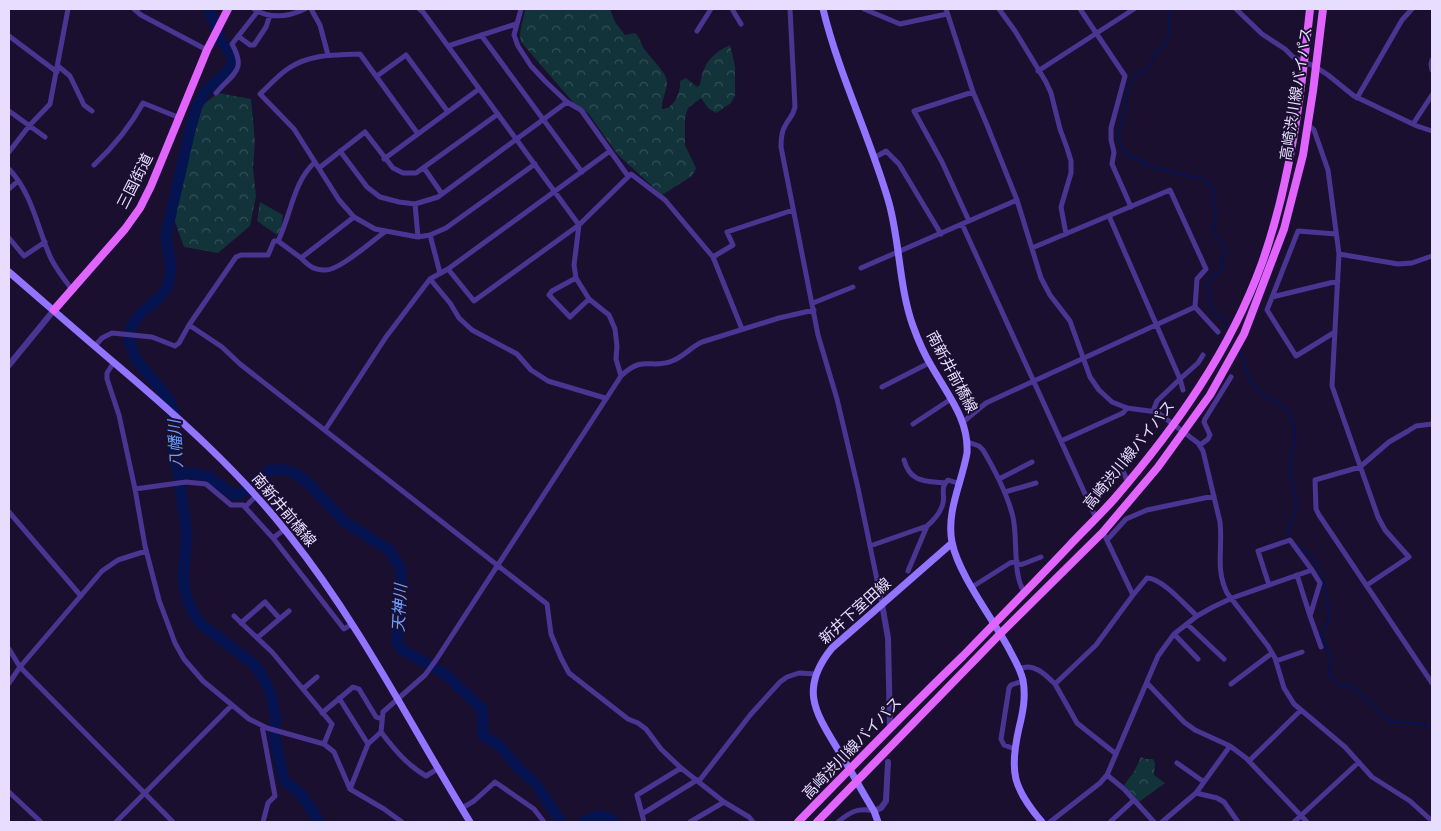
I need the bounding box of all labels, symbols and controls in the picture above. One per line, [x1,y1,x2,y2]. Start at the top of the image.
street label: 高崎渋川線バイパス [1277,26,1315,162]
street label: 三国街道 [113,150,157,212]
street label: 南新井前橋線 [923,328,981,416]
street label: 高崎渋川線バイパス [1080,397,1178,513]
water label: 八幡川 [165,418,186,468]
street label: 南新井前橋線 [248,470,320,550]
street label: 新井下室田線 [816,574,894,648]
water label: 天神川 [389,582,410,632]
street label: 高崎渋川線バイパス [799,693,905,803]

